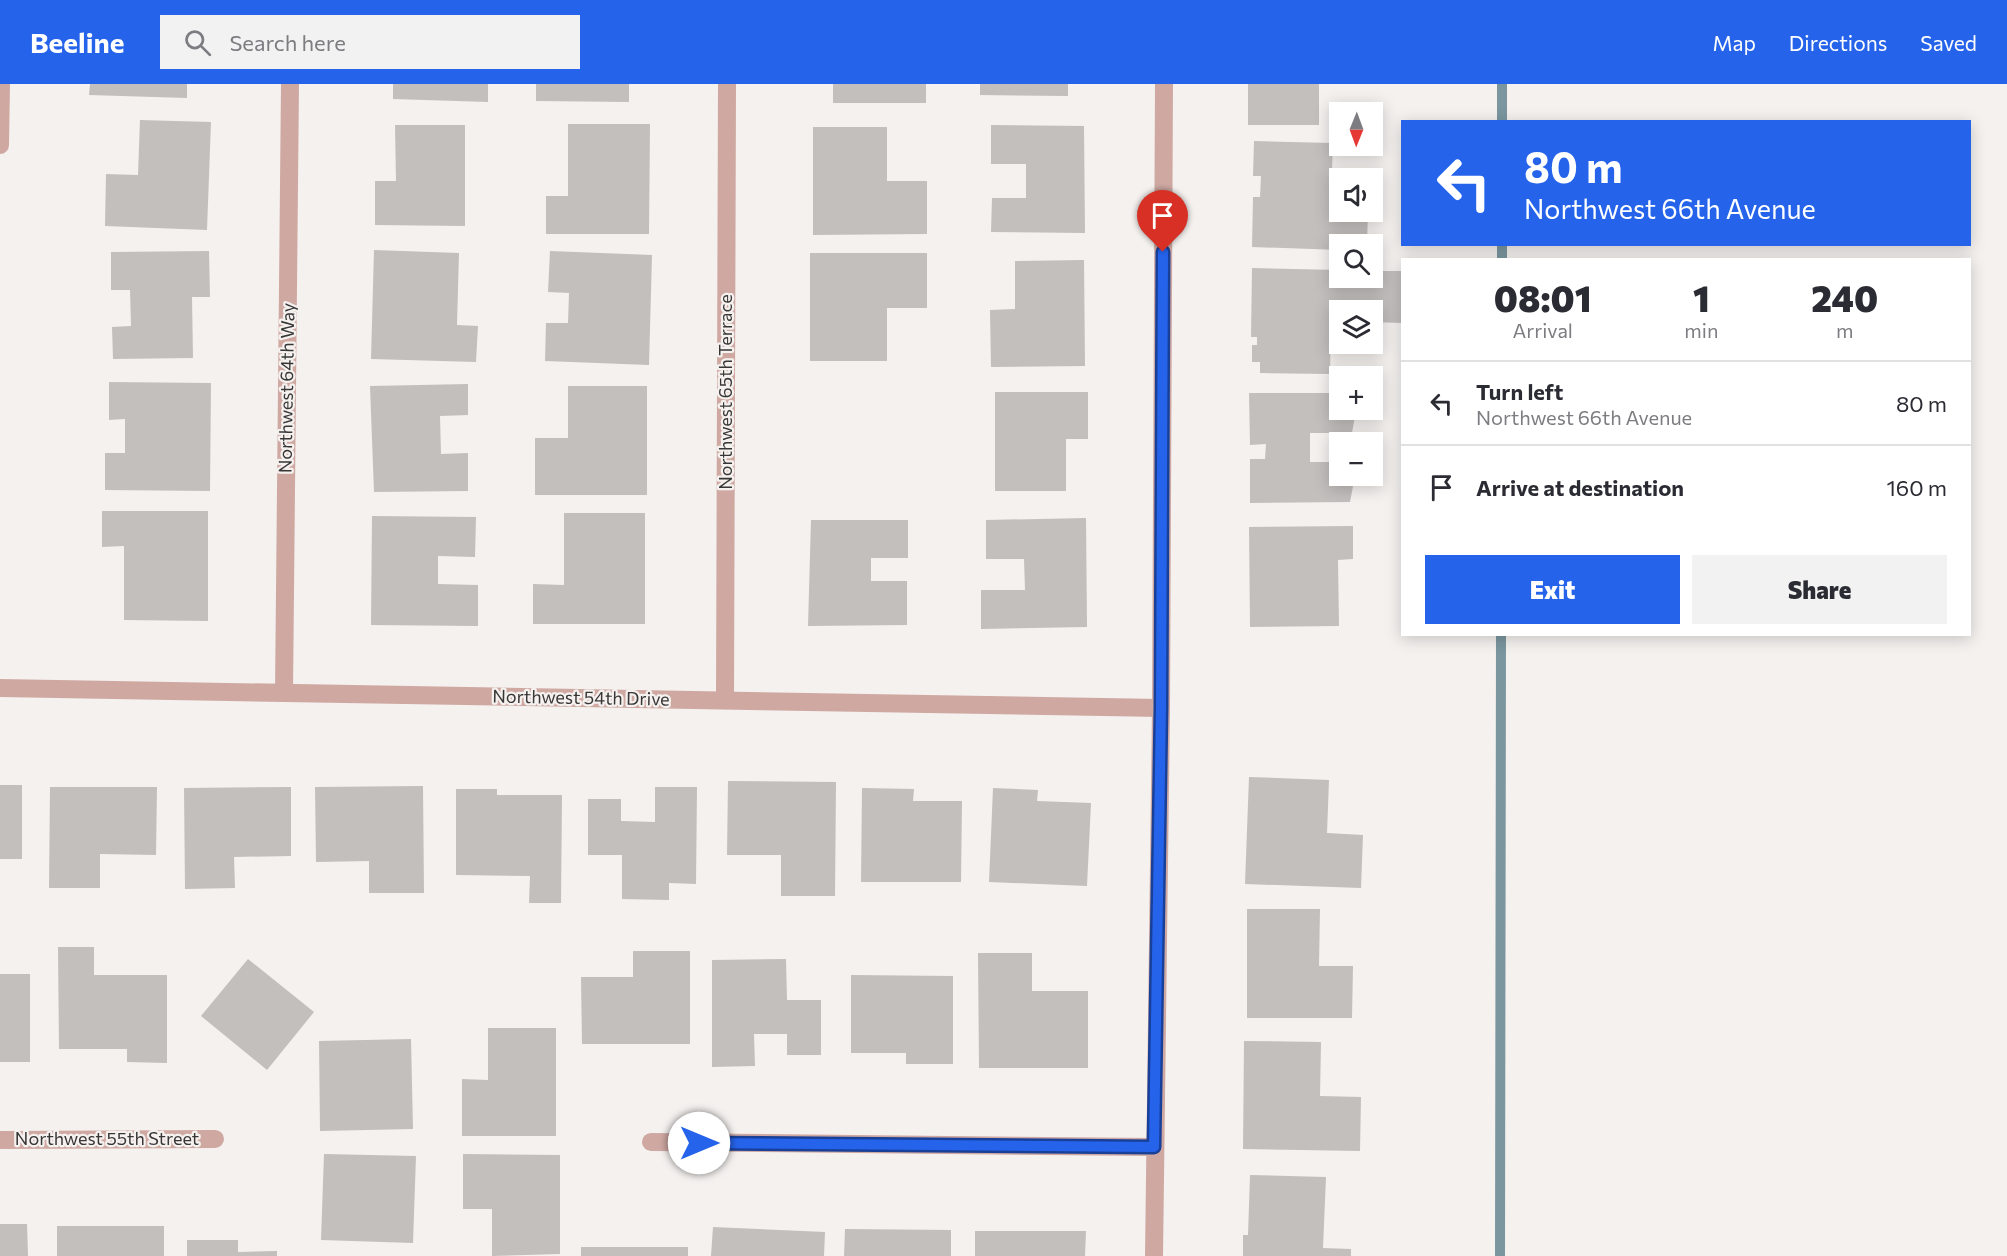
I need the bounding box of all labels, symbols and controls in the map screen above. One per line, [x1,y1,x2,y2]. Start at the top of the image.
search box [160,15,580,69]
text: Beeline [30,25,124,59]
icon: search [181,26,214,59]
text: Search here [229,29,346,56]
text: Map [1713,30,1756,55]
text: Directions [1789,30,1887,55]
text: Saved [1920,30,1977,55]
north arrow [1329,102,1383,156]
map controls [1329,102,1383,486]
text: 80 m [1524,140,1623,192]
icon: left [1425,144,1503,222]
button: sound [1329,168,1383,222]
pin [1137,190,1188,252]
text: Northwest 66th Avenue [1524,192,1816,225]
icon: arrive [1146,199,1179,232]
button: search [1329,234,1383,288]
text: 08:01 [1494,275,1592,319]
text: 1 [1693,275,1710,319]
text: 240 [1811,275,1878,319]
street label: Northwest 65th Terrace [714,294,736,490]
button: layers [1329,300,1383,354]
street label: Northwest 64th Way [274,303,298,473]
text: Arrival [1512,318,1573,342]
text: min [1684,318,1718,342]
text: m [1836,318,1853,342]
button: + [1329,366,1383,420]
text: Turn left [1476,378,1563,405]
icon: left [1425,387,1458,420]
text: 80 m [1896,390,1947,417]
text: Northwest 66th Avenue [1476,405,1692,429]
button: − [1329,432,1383,486]
icon: arrive [1425,471,1458,504]
text: Arrive at destination [1476,474,1684,501]
text: 160 m [1886,474,1947,501]
button: Exit [1425,555,1680,624]
button: Share [1692,555,1947,624]
street label: Northwest 54th Drive [492,684,670,710]
position arrow [667,1111,731,1175]
street label: Northwest 55th Street [15,1127,199,1149]

